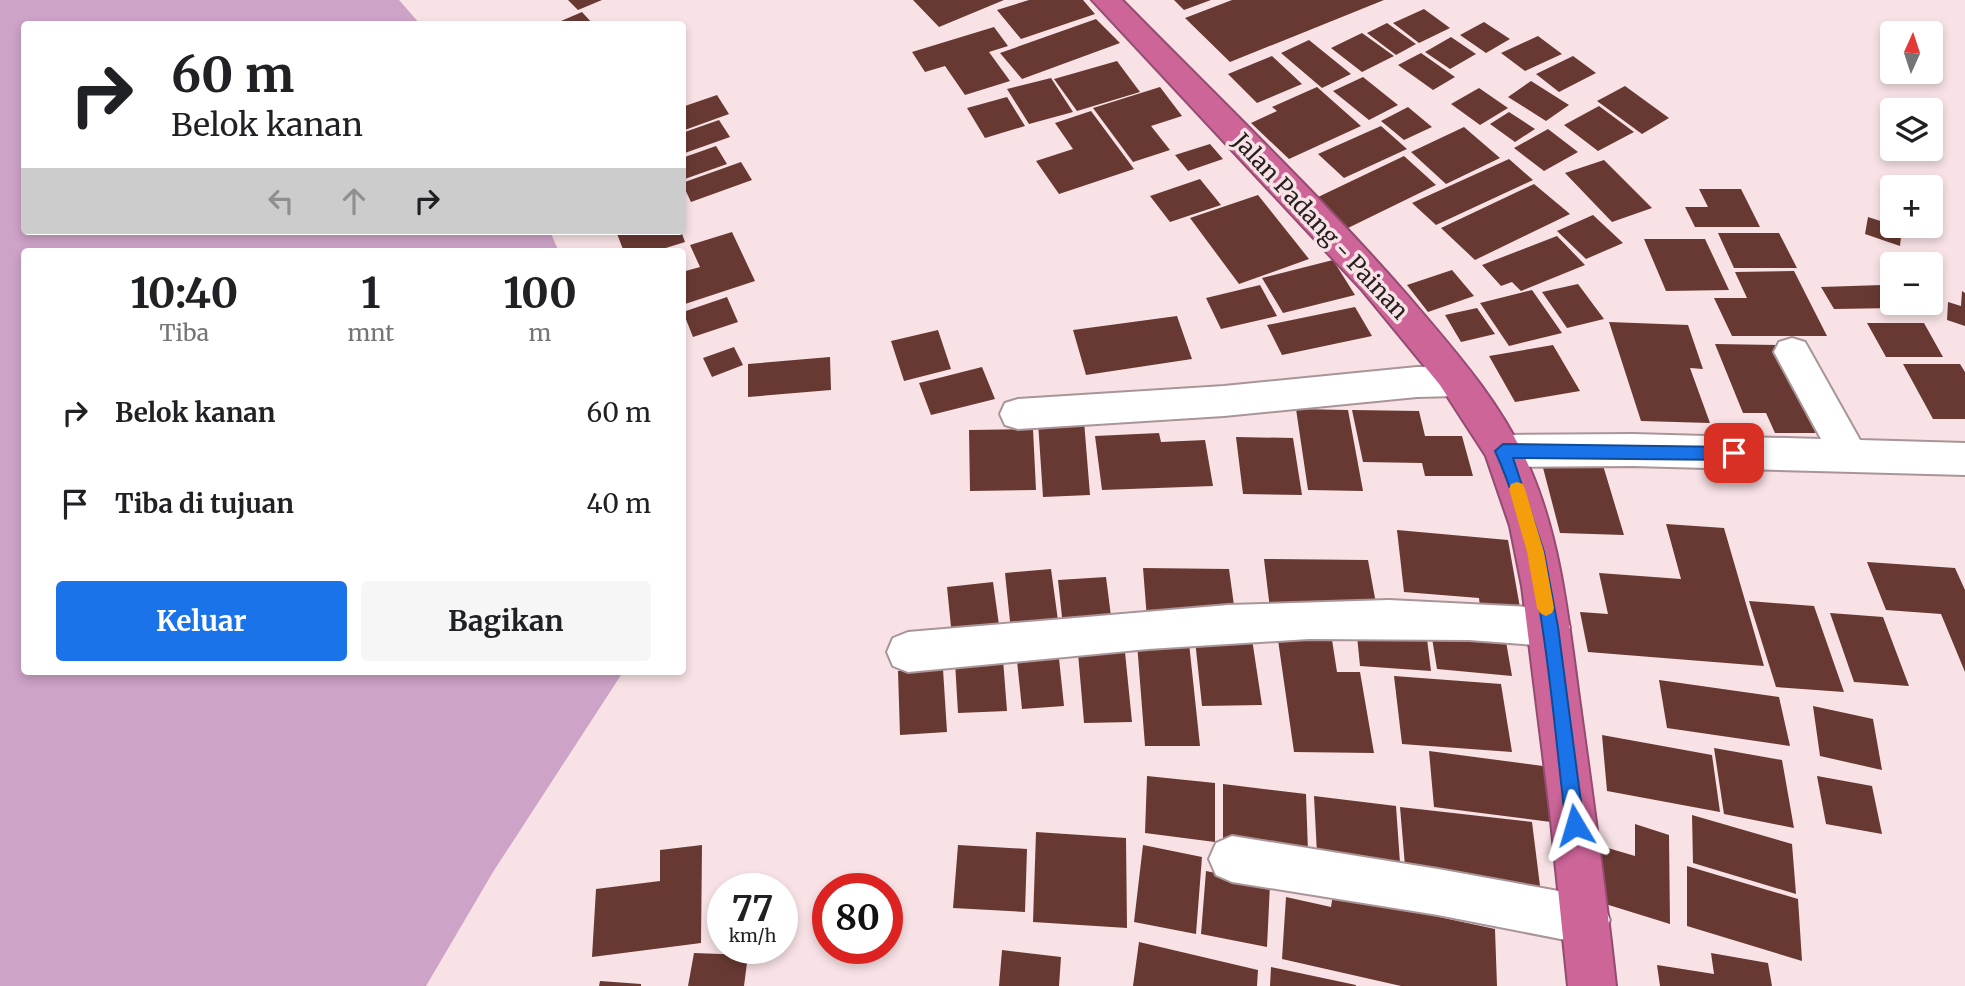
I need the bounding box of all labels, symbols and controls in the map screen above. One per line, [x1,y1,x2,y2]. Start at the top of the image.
north arrow [1880,21,1942,84]
map controls [1880,21,1943,315]
text: 60 m [171,44,294,105]
icon: right [56,49,147,140]
button: layers [1880,98,1943,161]
text: Belok kanan [171,105,363,145]
street label: Jalan Padang - Painan [1227,126,1415,325]
button: + [1880,175,1943,238]
icon: left [262,182,300,220]
icon: ahead [335,182,373,220]
icon: right [408,182,446,220]
button: − [1880,252,1943,315]
text: 10:40 [130,267,238,319]
text: 1 [361,267,381,319]
text: 100 [503,267,577,319]
text: Tiba [159,318,209,347]
text: mnt [347,318,394,347]
text: m [529,318,551,347]
icon: right [56,394,94,432]
text: Belok kanan [115,396,275,429]
text: 60 m [587,396,651,429]
pin [1704,423,1764,483]
icon: arrive [1715,434,1753,472]
icon: arrive [56,485,94,523]
text: Tiba di tujuan [115,487,294,520]
text: 40 m [587,487,651,520]
button: Keluar [56,581,347,661]
button: Bagikan [361,581,651,661]
position arrow [1538,788,1612,862]
speed limit sign: 80 [812,873,903,964]
text: 77 [732,887,773,931]
text: km/h [729,924,776,947]

